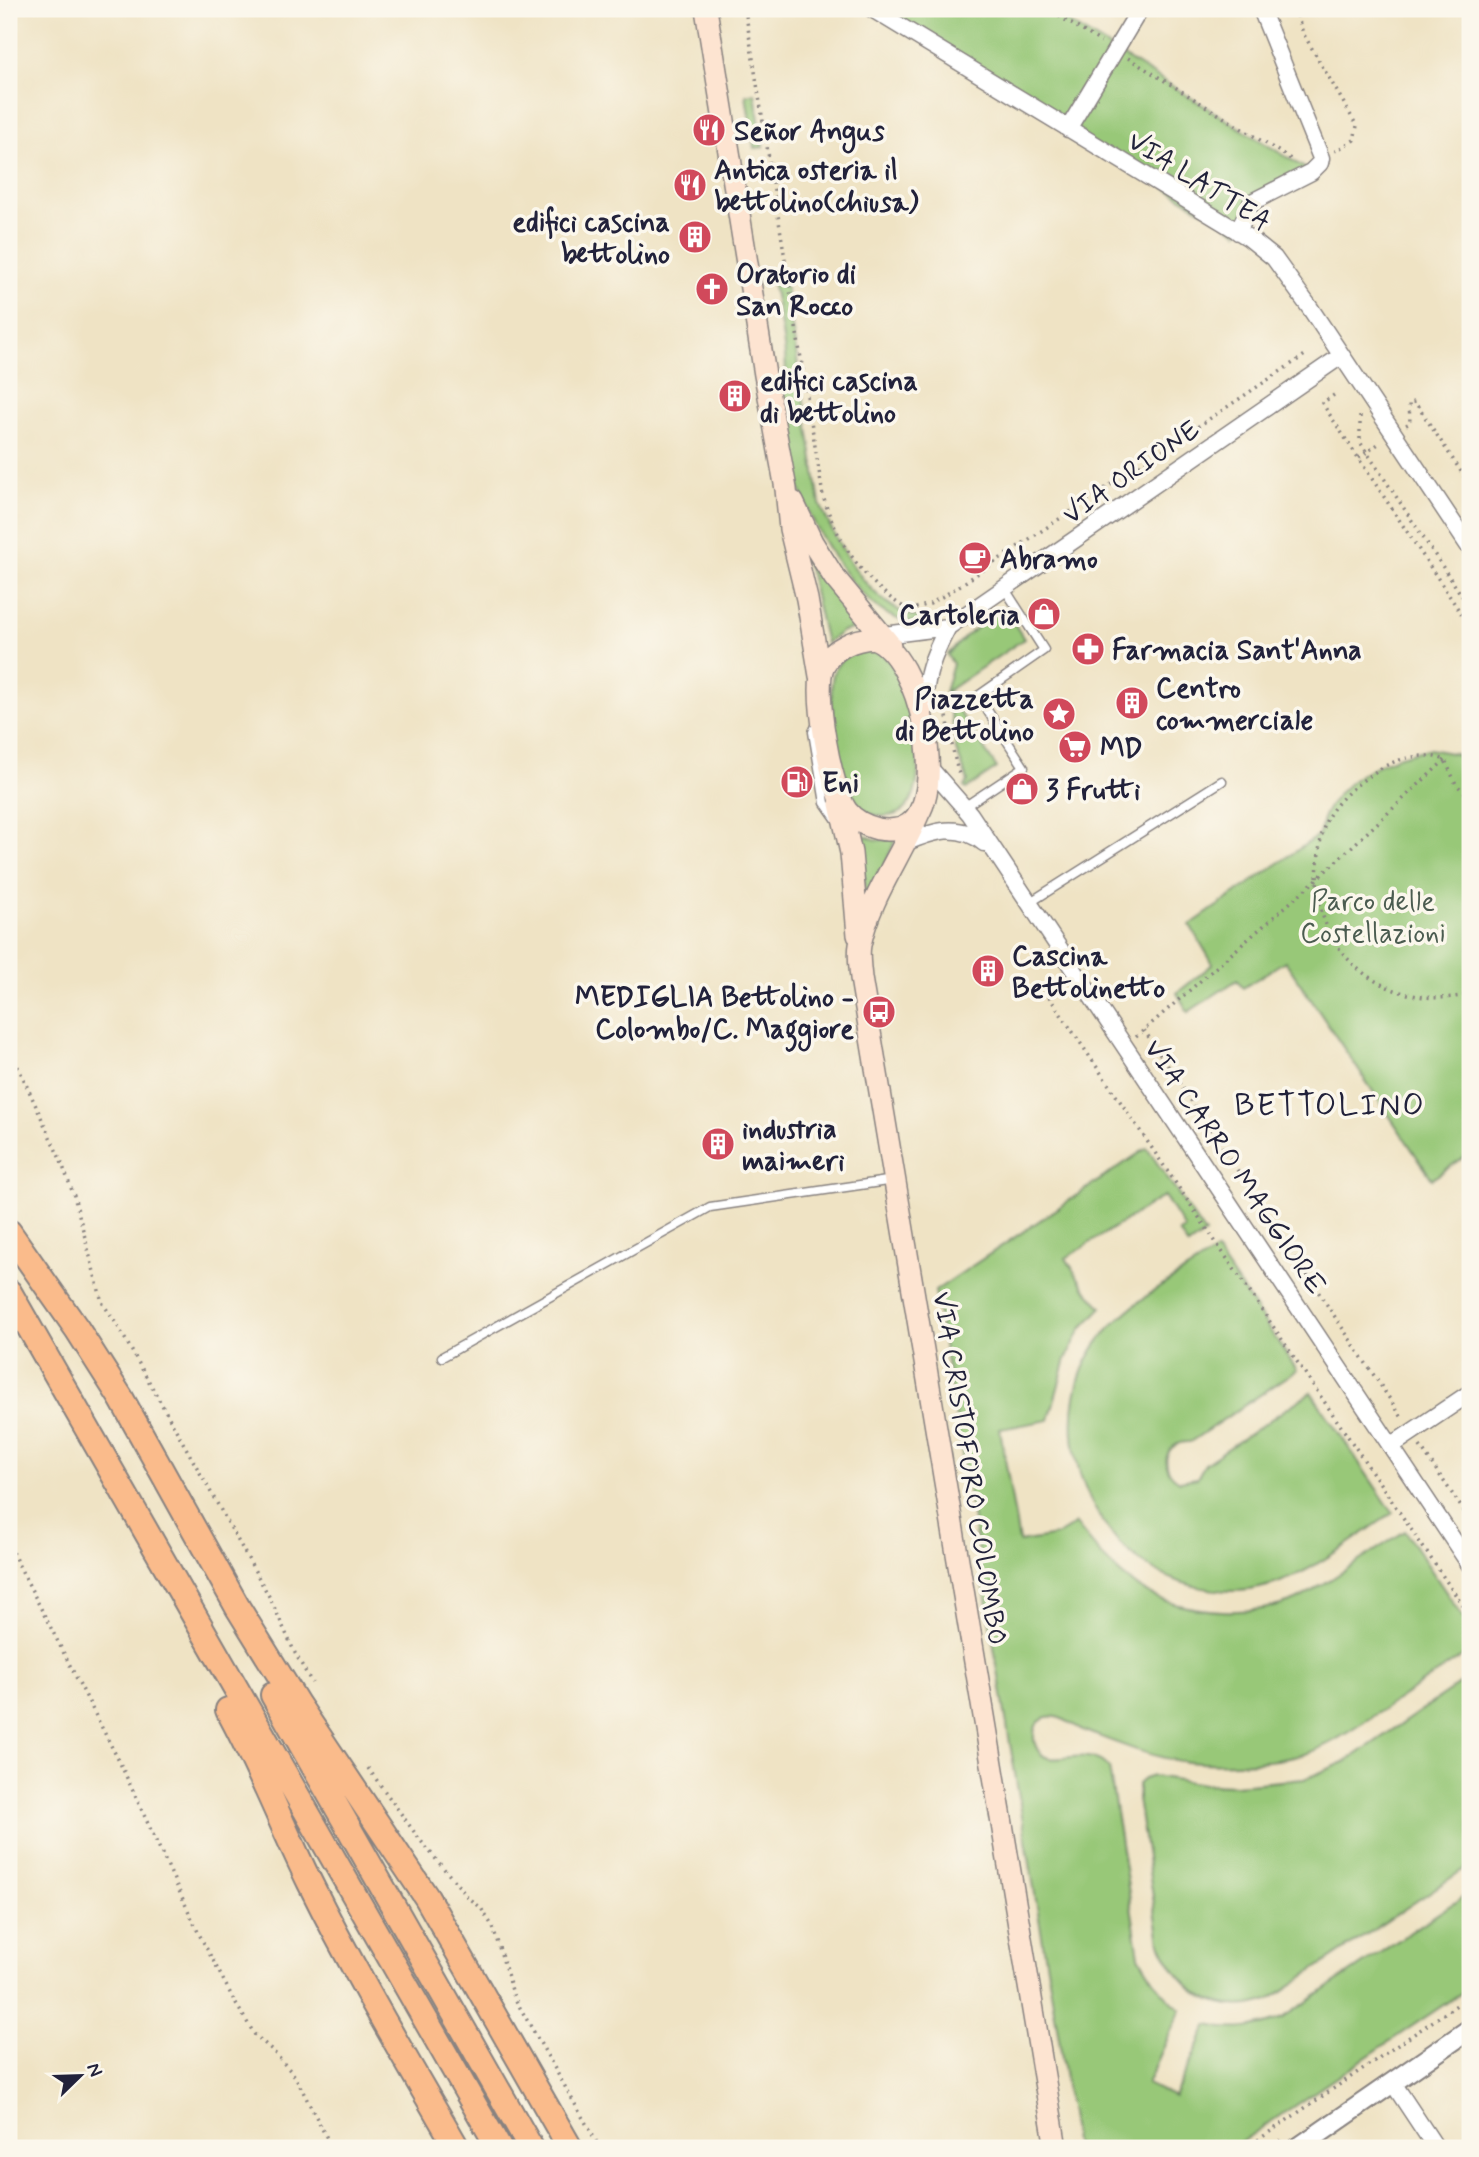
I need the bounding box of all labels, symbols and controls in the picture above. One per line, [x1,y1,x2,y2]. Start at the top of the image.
restaurant icon: Señor Angus [690,111,728,149]
place label: Señor Angus [734,114,885,154]
street label: VIA LATTEA [1120,123,1278,241]
place label: Antica osteria il bettolino(chiusa) [714,153,919,222]
restaurant icon: Antica osteria il bettolino(chiusa) [671,166,709,204]
place label: edifici cascina bettolino [512,205,670,274]
building icon: edifici cascina bettolino [676,218,714,256]
place label: Oratorio di San Rocco [736,257,856,326]
church icon: Oratorio di San Rocco [693,270,731,308]
place label: edifici cascina di bettolino [760,364,918,433]
building icon: edifici cascina di bettolino [716,377,754,415]
street label: VIA ORIONE [1055,412,1207,534]
cafe icon: Abramo [956,539,994,577]
place label: Abramo [1000,542,1098,579]
shop icon: Cartoleria [1025,595,1063,633]
place label: Cartoleria [899,598,1020,635]
pharmacy icon: Farmacia Sant'Anna [1069,630,1107,668]
place label: Farmacia Sant'Anna [1112,633,1362,670]
place label: Centro commerciale [1156,671,1313,740]
place label: Piazzetta di Bettolino [895,682,1034,751]
building icon: Centro commerciale [1113,684,1151,722]
place icon: Piazzetta di Bettolino [1040,695,1078,733]
supermarket icon: MD [1056,728,1094,766]
place label: MD [1100,731,1143,768]
fuel station icon: Eni [778,763,816,801]
place label: Eni [822,766,859,803]
shop icon: 3 Frutti [1003,770,1041,808]
place label: 3 Frutti [1046,773,1140,810]
park label: Parco delle Costellazioni [1300,884,1446,953]
place label: Cascina Bettolinetto [1012,939,1165,1008]
building icon: Cascina Bettolinetto [969,952,1007,990]
place label: MEDIGLIA Bettolino - Colombo/C. Maggiore [575,980,854,1052]
bus stop icon: MEDIGLIA Bettolino - Colombo/C. Maggiore [860,993,898,1031]
street label: VIA CARRO MAGGIORE [1134,1032,1333,1302]
district label: BETTOLINO [1234,1085,1426,1127]
place label: industria maimeri [742,1112,845,1181]
building icon: industria maimeri [699,1125,737,1163]
street label: VIA CRISTOFORO COLOMBO [922,1289,1015,1648]
north arrow [46,2042,116,2112]
text: N [80,2059,108,2081]

